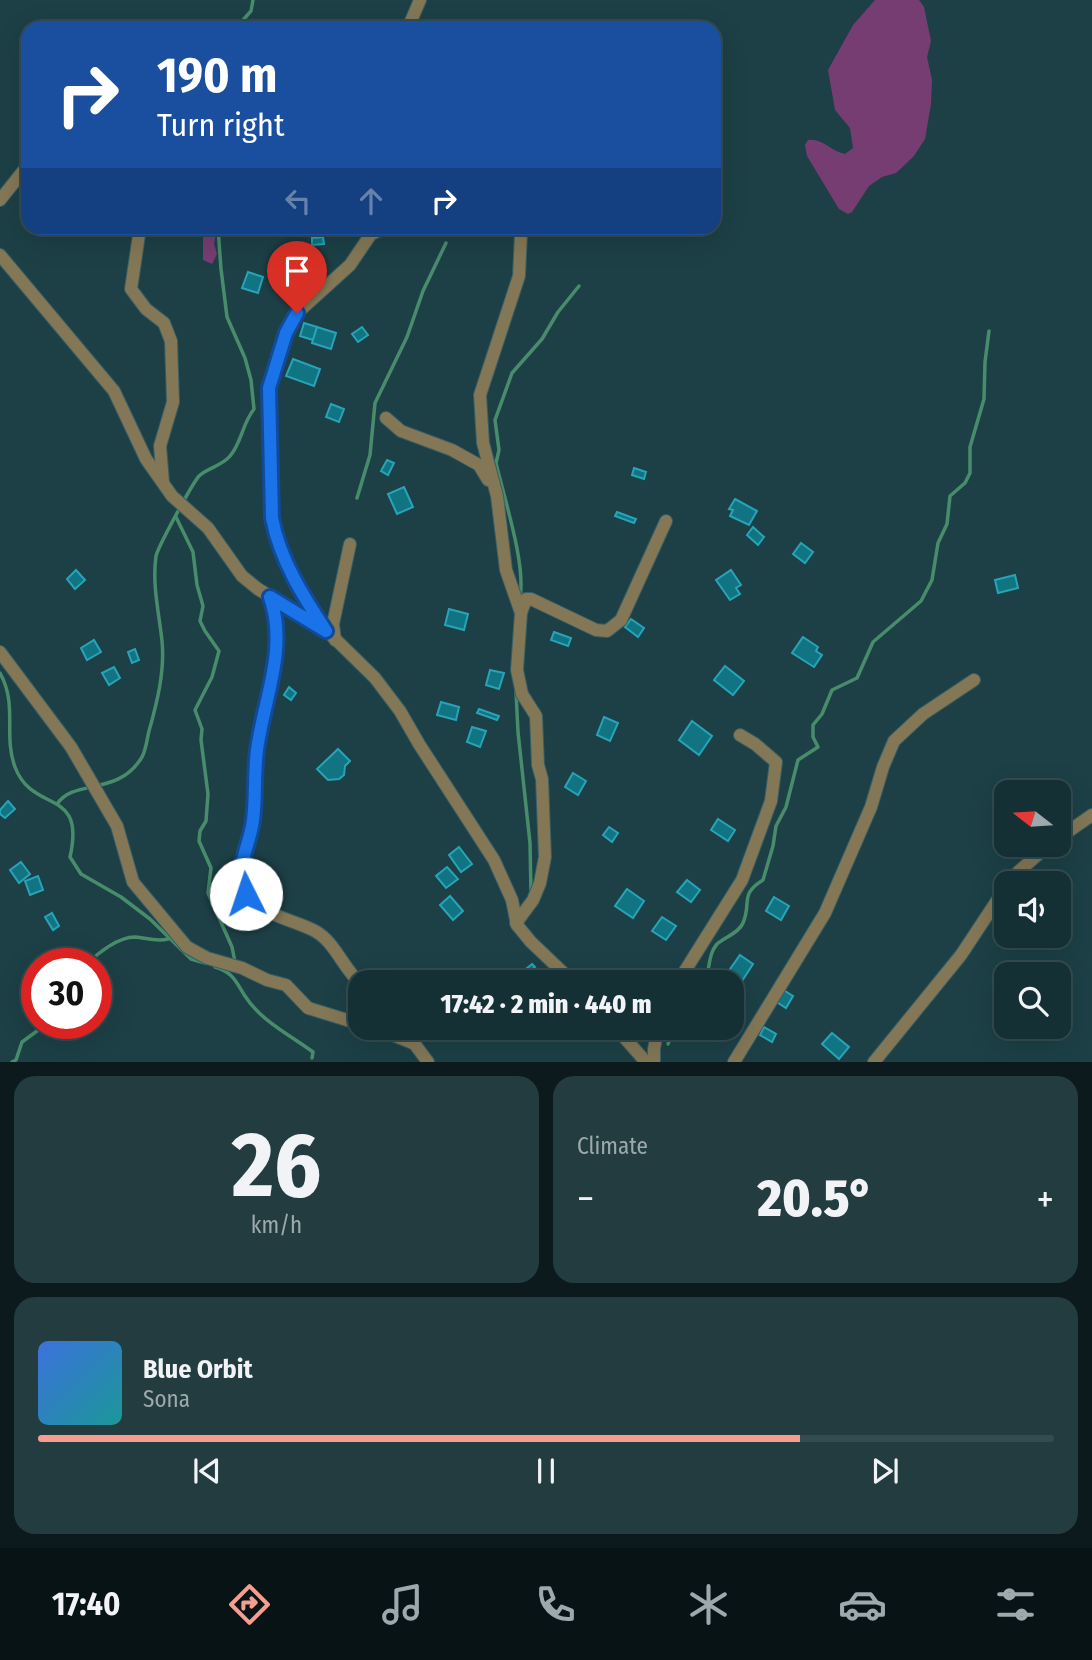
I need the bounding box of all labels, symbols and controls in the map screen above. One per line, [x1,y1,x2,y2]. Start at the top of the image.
text: 190 m [157,46,277,105]
icon: right [42,49,133,140]
text: Turn right [157,106,284,144]
icon: left [279,182,317,220]
icon: ahead [352,182,390,220]
icon: right [425,182,463,220]
pin [267,241,327,313]
icon: arrive [278,252,316,290]
north arrow [994,780,1071,858]
map controls [994,780,1071,1039]
position arrow [209,857,283,931]
button: sound [994,871,1071,948]
speed limit sign: 30 [21,948,112,1039]
button: search [994,962,1071,1039]
text: 17:42 · 2 min · 440 m [441,989,651,1020]
text: 26 [232,1111,321,1220]
text: Climate [577,1132,648,1160]
text: 20.5° [758,1167,873,1230]
text: − [577,1176,594,1222]
text: + [1037,1176,1054,1222]
text: km/h [251,1211,302,1239]
text: Blue Orbit [143,1354,253,1385]
text: Sona [143,1385,190,1413]
icon: previous [188,1452,226,1490]
icon: pause [527,1452,565,1490]
icon: next [866,1452,904,1490]
icon: directions [225,1580,274,1629]
icon: music [378,1580,427,1629]
icon: phone [531,1580,580,1629]
icon: climate [684,1580,733,1629]
icon: car [838,1580,887,1629]
icon: filters [991,1580,1040,1629]
text: 17:40 [52,1585,120,1623]

